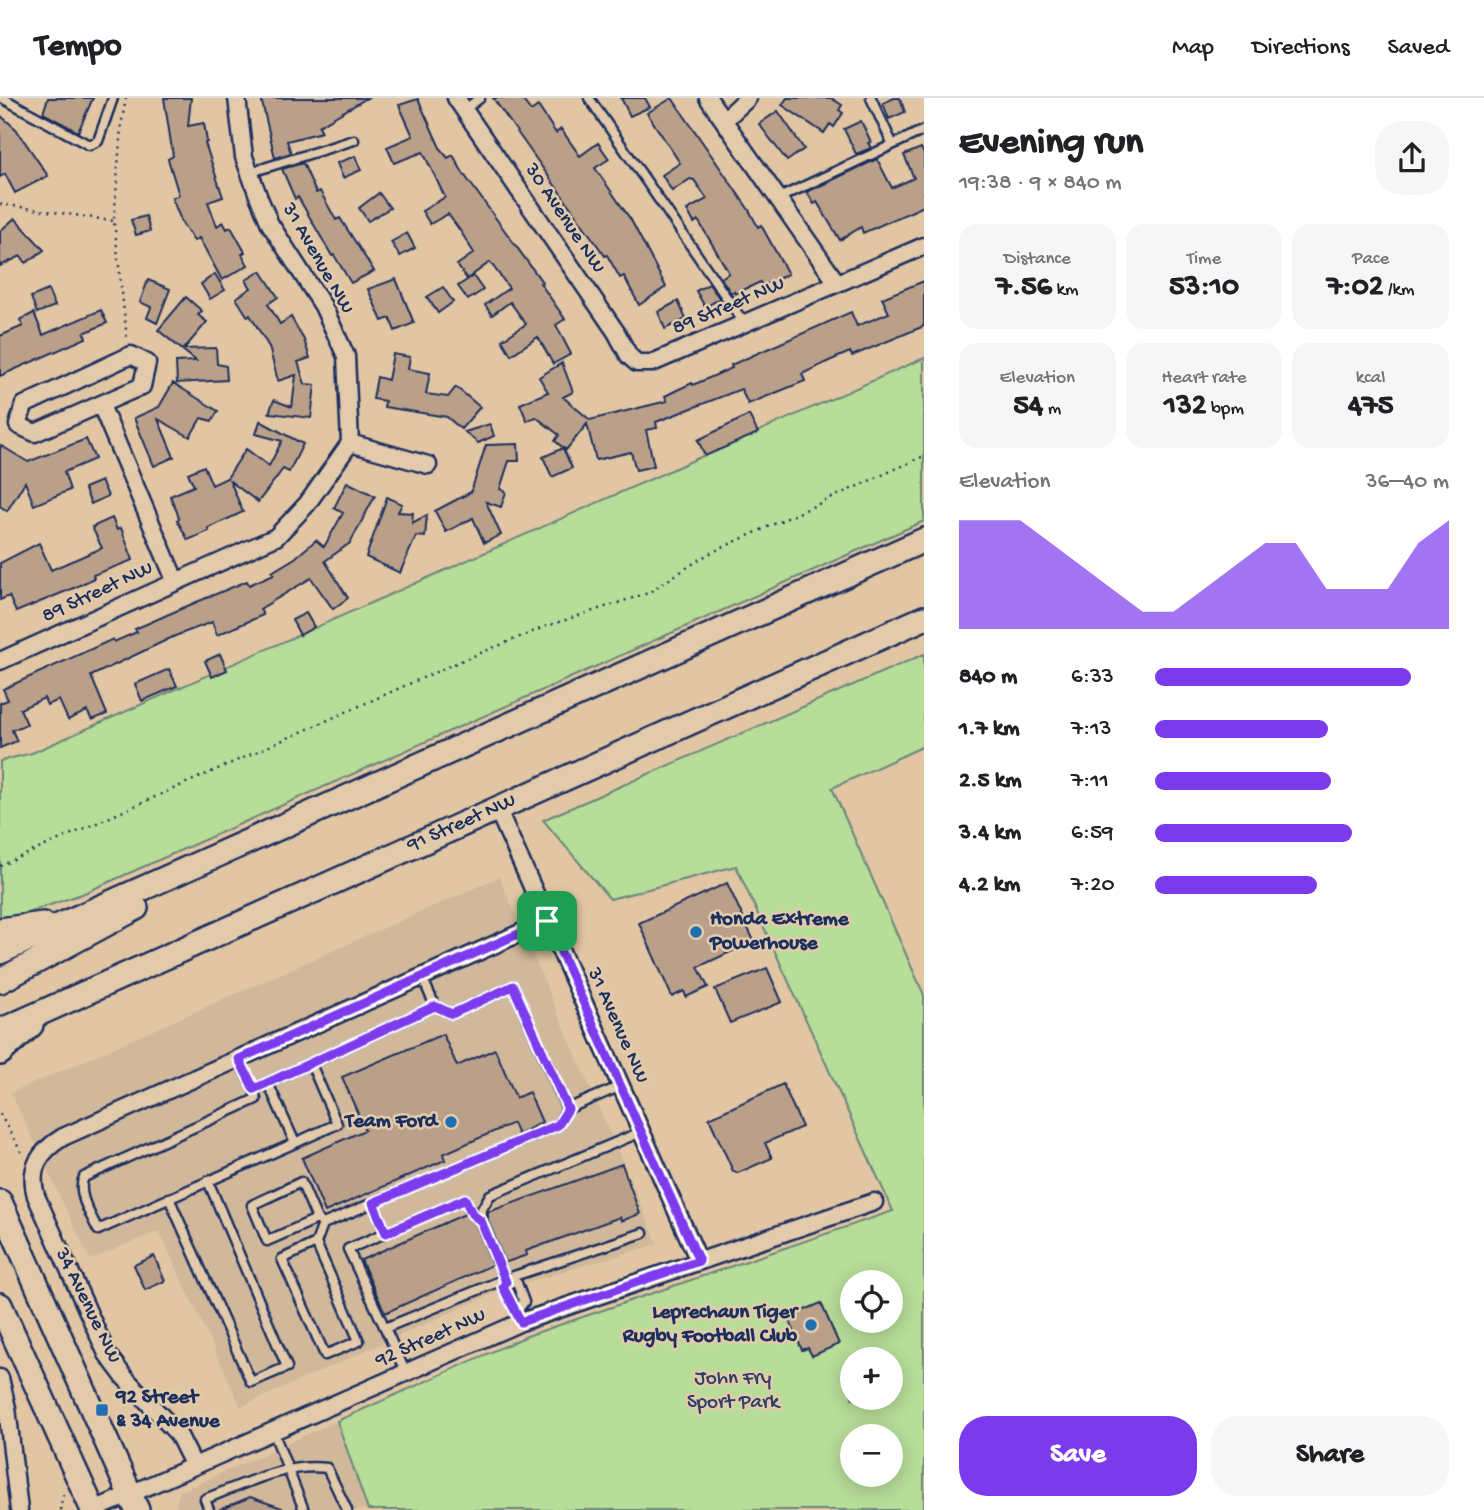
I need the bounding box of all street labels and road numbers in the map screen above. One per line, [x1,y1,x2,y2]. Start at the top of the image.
street label: 30 Avenue NW [517,158,610,279]
street label: 31 Avenue NW [275,198,359,319]
street label: 89 Street NW [669,272,789,342]
street label: 89 Street NW [39,556,158,630]
street label: 91 Street NW [403,789,520,860]
street label: 31 Avenue NW [580,963,654,1088]
street label: 34 Avenue NW [48,1243,126,1368]
street label: 92 Street NW [371,1303,490,1375]

